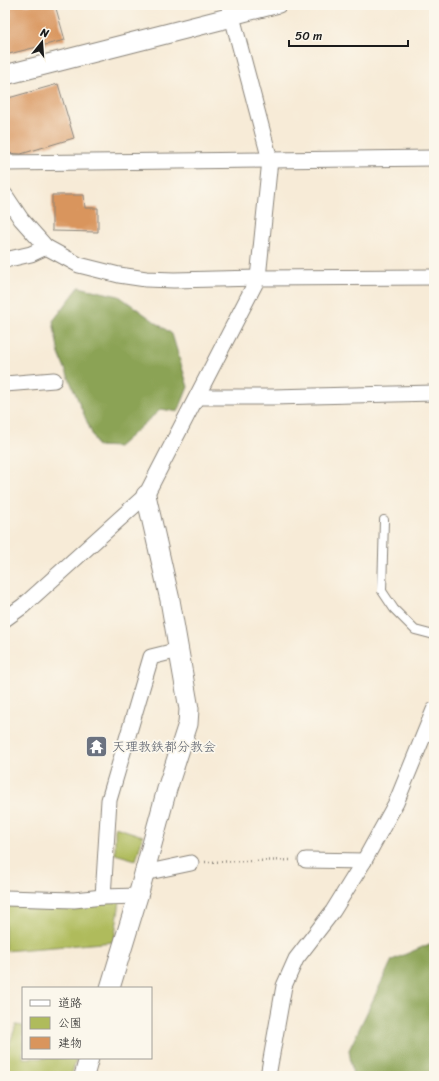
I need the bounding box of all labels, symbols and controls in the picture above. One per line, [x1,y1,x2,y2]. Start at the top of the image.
north arrow [22,22,62,62]
text: N [37,22,52,43]
scale bar [289,22,408,48]
text: 50 m [295,25,322,47]
temple icon: 天理教鉄都分教会 [84,733,110,759]
place label: 天理教鉄都分教会 [112,735,216,758]
legend [22,987,152,1059]
text: 道路 [58,992,82,1014]
text: 公園 [58,1012,82,1034]
text: 建物 [58,1032,82,1054]

